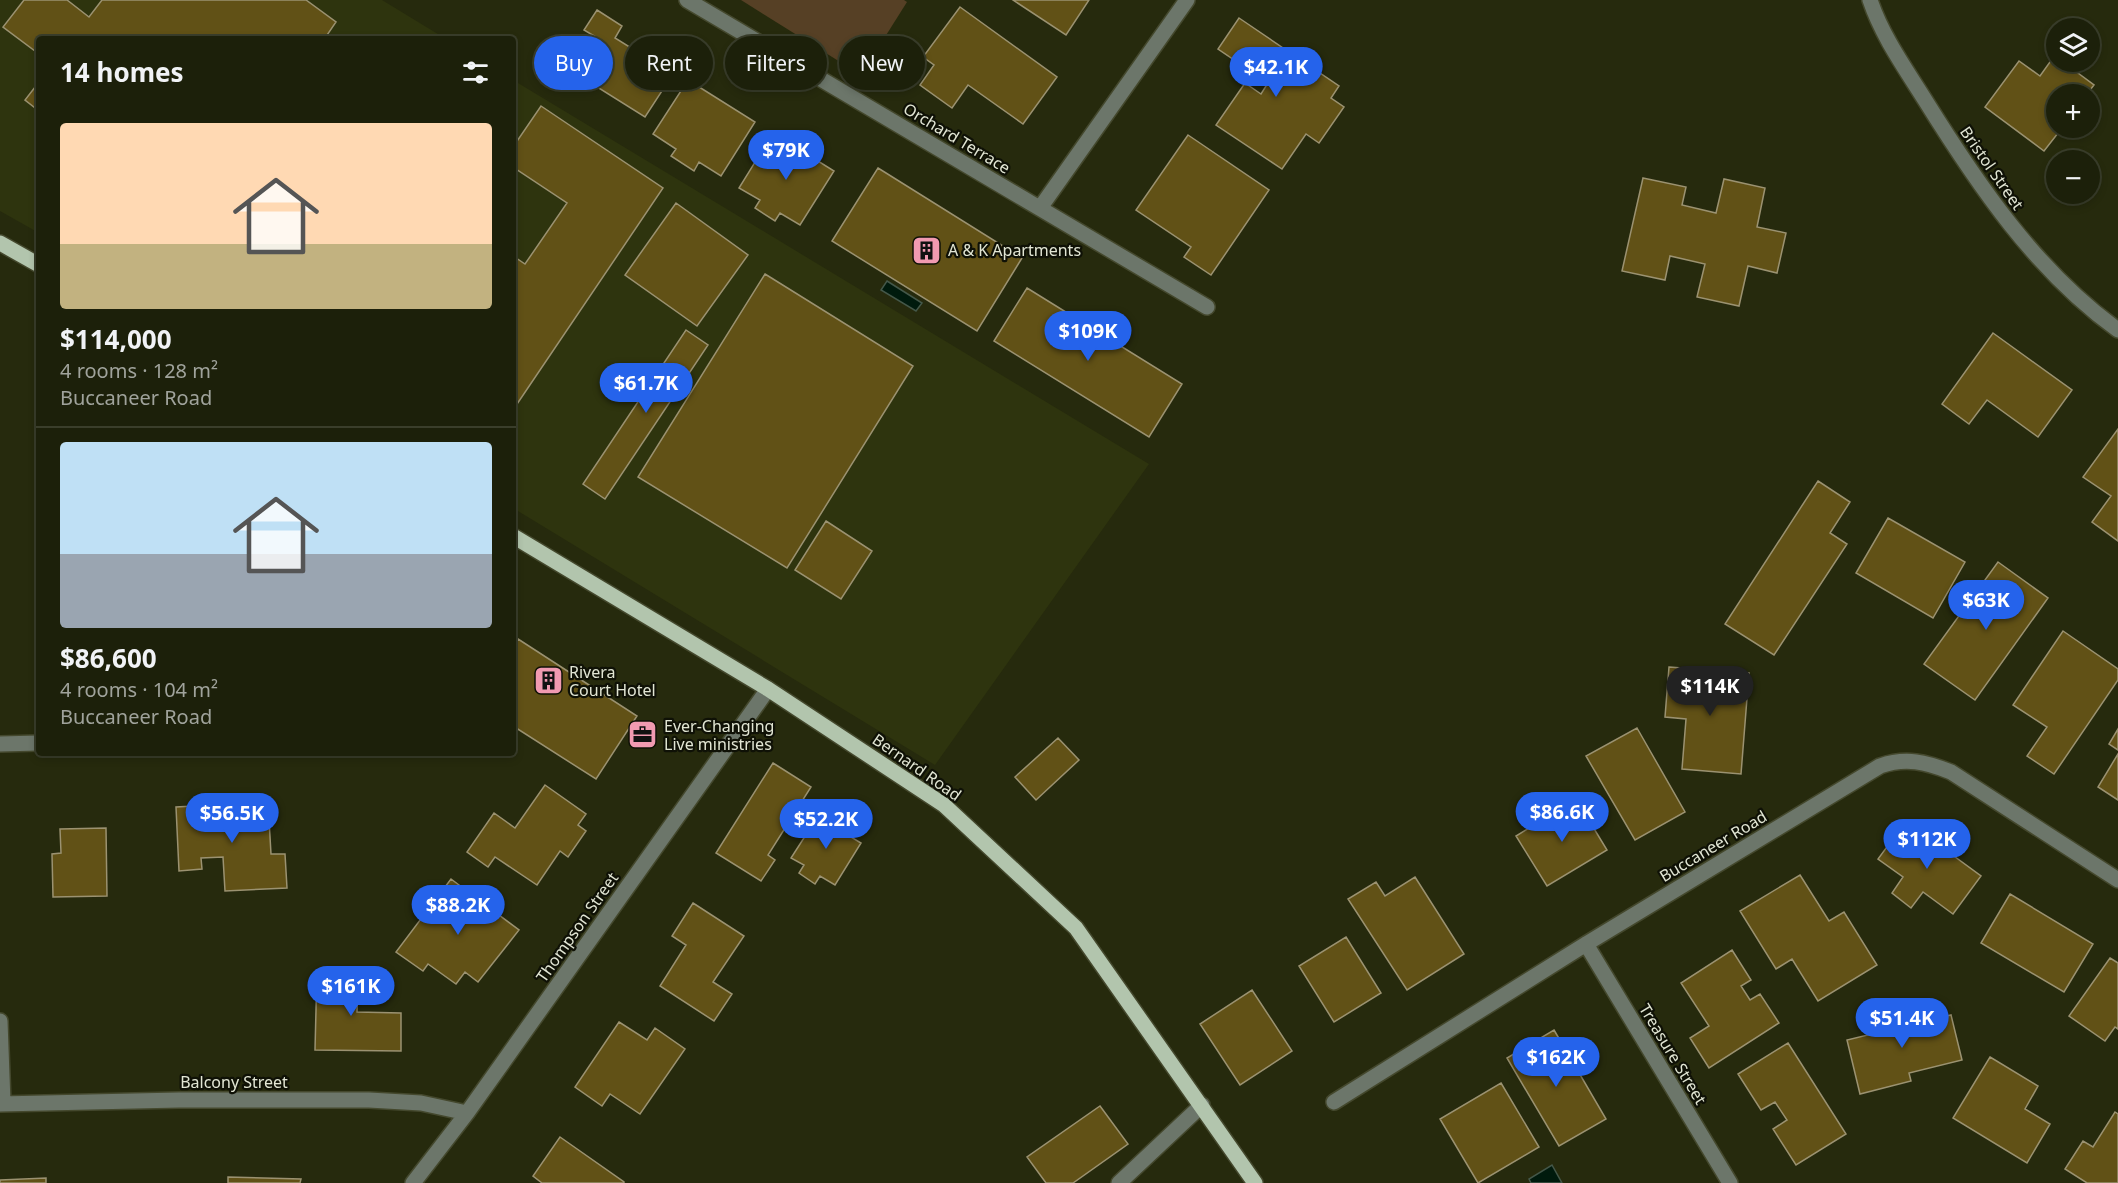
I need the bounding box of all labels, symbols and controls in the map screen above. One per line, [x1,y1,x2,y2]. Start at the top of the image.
map controls [2046,18,2100,204]
button: layers [2046,18,2100,72]
chip: Buy [534,36,613,90]
chip: Rent [625,36,713,90]
chip: Filters [725,36,827,90]
chip: New [839,36,925,90]
pin: $42.1K [1227,47,1325,98]
text: $42.1K [1244,53,1308,80]
text: 14 homes [60,54,184,90]
icon: filters [459,56,492,89]
button: + [2046,84,2100,138]
street label: Orchard Terrace [899,97,1015,179]
street label: Bristol Street [1955,122,2029,214]
pin: $79K [750,130,822,181]
text: $79K [762,136,810,163]
button: − [2046,150,2100,204]
icon: home [222,162,330,270]
building icon: A & K Apartments [911,234,943,266]
place label: A & K Apartments [948,239,1081,261]
pin: $109K [1046,311,1130,362]
text: $109K [1058,317,1118,344]
text: $114,000 [60,321,172,357]
text: 4 rooms · 128 m² [60,357,218,384]
pin: $61.7K [597,363,695,414]
text: $61.7K [614,369,678,396]
text: Buccaneer Road [60,384,212,411]
icon: home [222,481,330,589]
pin: $63K [1950,580,2022,631]
text: $63K [1962,586,2010,613]
text: $86,600 [60,640,157,676]
place label: Rivera Court Hotel [569,661,656,701]
building icon: Rivera Court Hotel [532,665,564,697]
pin: $114K [1668,666,1752,717]
text: $114K [1680,672,1740,699]
text: 4 rooms · 104 m² [60,676,218,703]
text: Buccaneer Road [60,703,212,730]
place label: Ever-Changing Live ministries [664,715,774,755]
office icon: Ever-Changing Live ministries [627,719,659,751]
street label: Bernard Road [868,728,966,806]
pin: $86.6K [1513,792,1611,843]
pin: $56.5K [183,793,281,844]
text: $86.6K [1530,798,1594,825]
text: $56.5K [200,799,264,826]
pin: $52.2K [777,799,875,850]
text: $52.2K [794,805,858,832]
street label: Buccaneer Road [1655,805,1771,887]
pin: $112K [1885,819,1969,870]
text: $112K [1897,825,1957,852]
street label: Thompson Street [531,868,623,986]
pin: $88.2K [409,885,507,936]
text: $88.2K [426,891,490,918]
pin: $161K [309,966,393,1017]
text: $161K [321,972,381,999]
pin: $51.4K [1853,998,1951,1049]
street label: Treasure Street [1634,999,1712,1109]
text: $51.4K [1870,1004,1934,1031]
pin: $162K [1514,1037,1598,1088]
text: $162K [1526,1043,1586,1070]
street label: Balcony Street [180,1071,288,1093]

